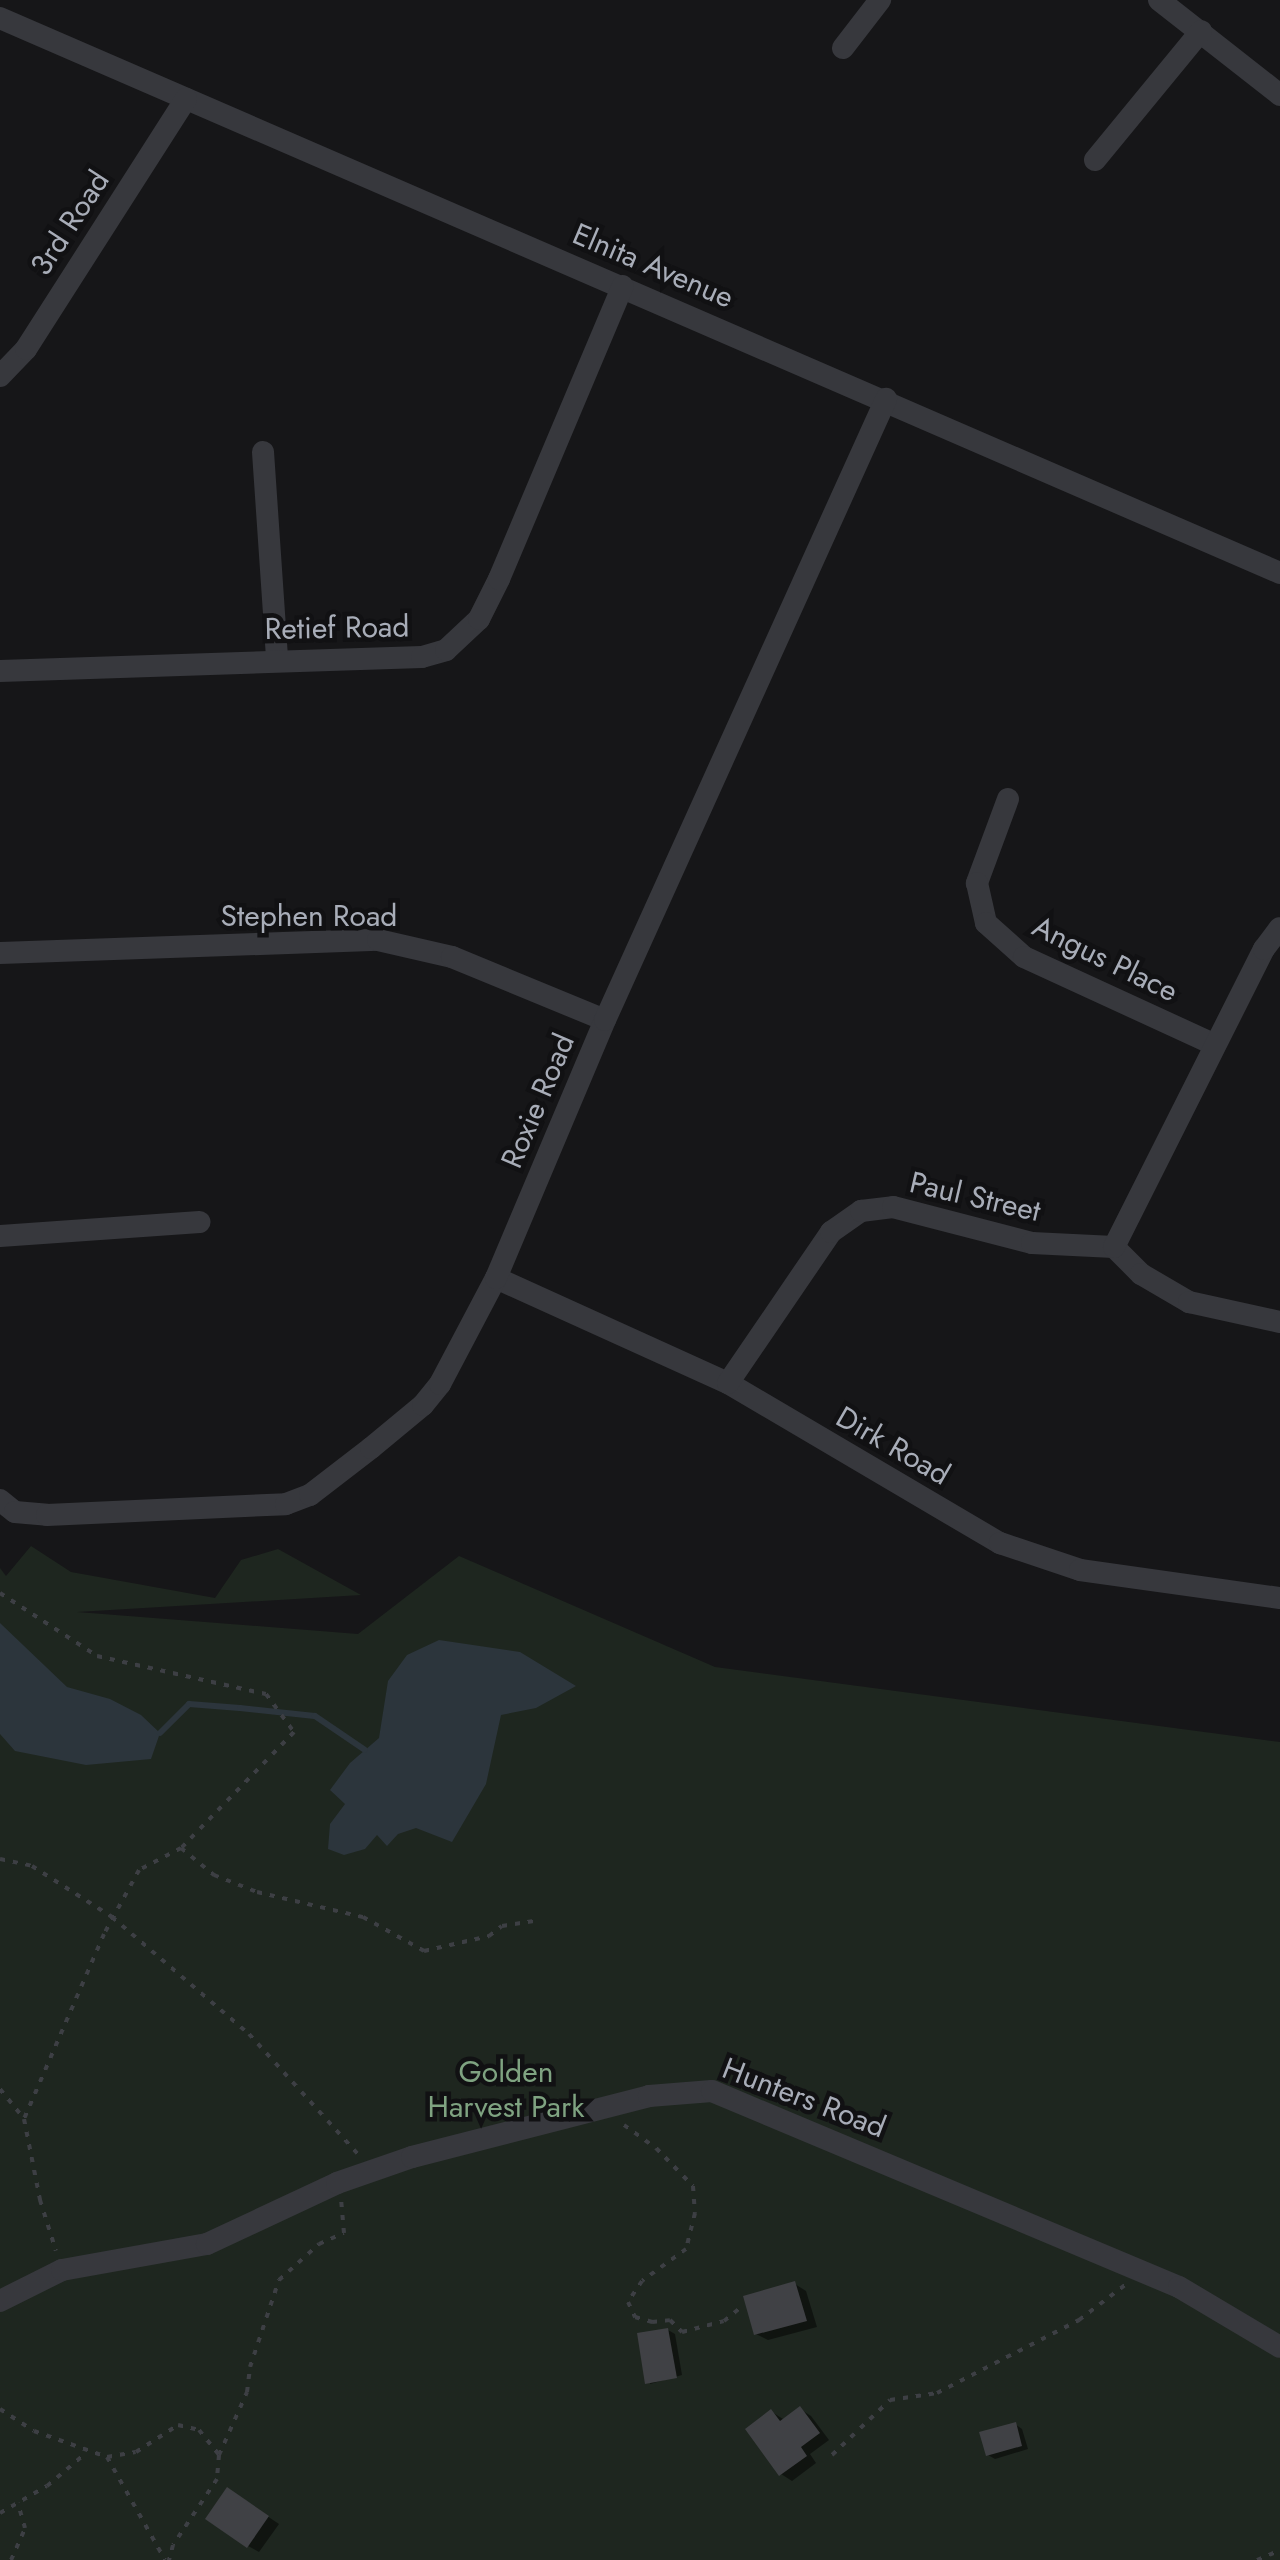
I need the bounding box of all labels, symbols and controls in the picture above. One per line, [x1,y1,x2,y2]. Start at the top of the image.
street label: 3rd Road [23,164,117,282]
street label: Elnita Avenue [567,216,739,316]
street label: Retief Road [264,609,410,647]
street label: Stephen Road [221,898,397,934]
street label: Angus Place [1027,908,1183,1010]
street label: Roxie Road [494,1028,582,1174]
street label: Paul Street [906,1164,1044,1230]
street label: Dirk Road [830,1399,956,1493]
street label: Hunters Road [717,2050,891,2146]
park label: Golden Harvest Park [427,2054,585,2124]

